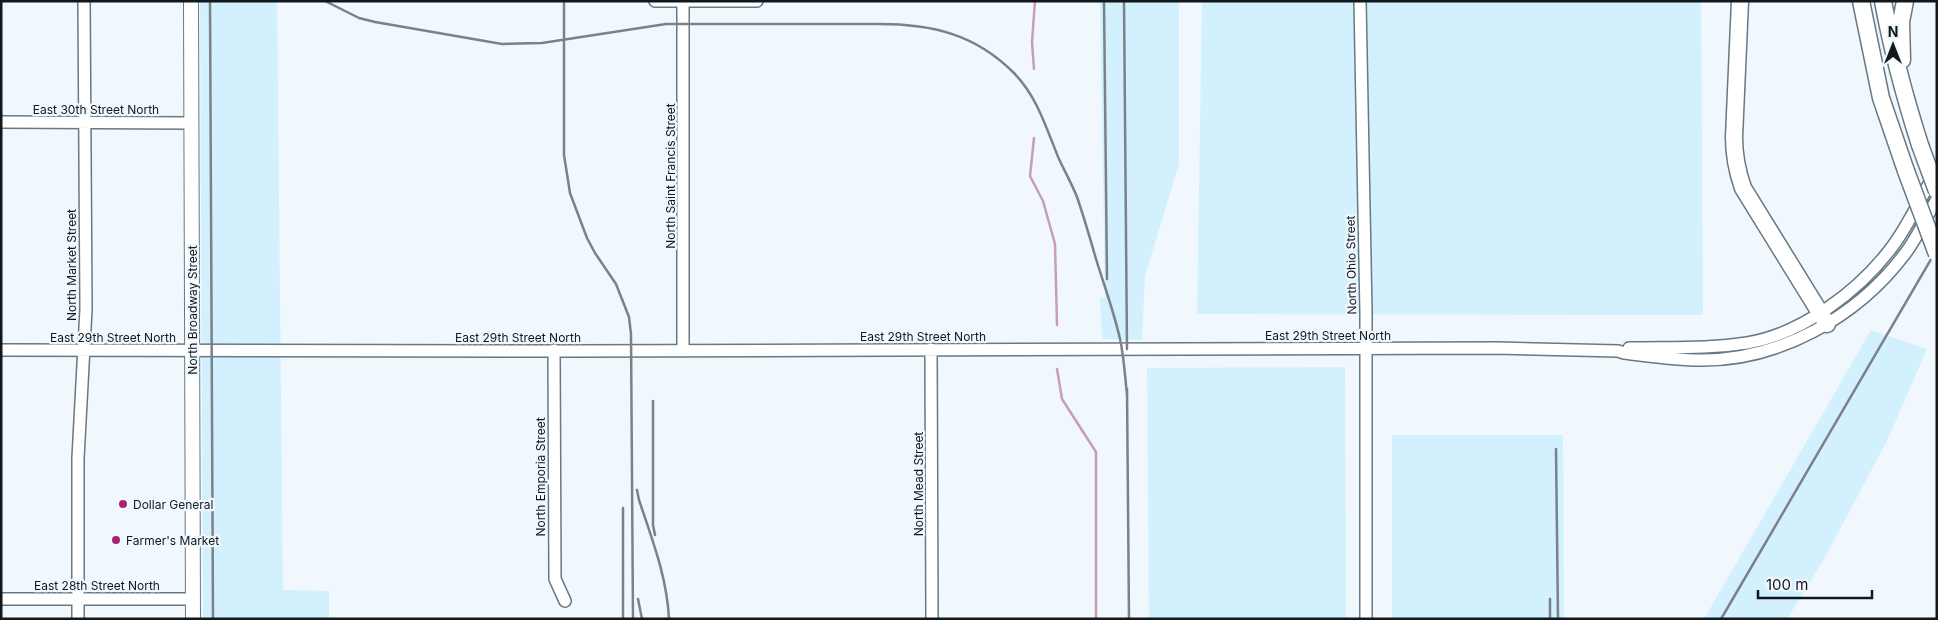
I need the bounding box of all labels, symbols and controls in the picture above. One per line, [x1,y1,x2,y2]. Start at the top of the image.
north arrow [1868,20,1918,70]
text: N [1888,23,1898,40]
street label: East 30th Street North [33,102,159,117]
street label: North Saint Francis Street [663,103,678,249]
street label: North Market Street [64,209,79,321]
street label: North Ohio Street [1343,215,1359,315]
street label: North Broadway Street [185,245,200,375]
street label: East 29th Street North [1265,328,1391,343]
street label: East 29th Street North [860,329,986,344]
street label: East 29th Street North [50,330,176,345]
street label: East 29th Street North [455,330,581,345]
street label: North Emporia Street [533,417,548,537]
street label: North Mead Street [911,432,926,536]
place label: Dollar General [133,497,214,512]
marker: Dollar General [117,498,129,510]
place label: Farmer's Market [126,533,219,548]
marker: Farmer's Market [110,534,122,546]
scale bar [1758,568,1872,600]
text: 100 m [1766,575,1808,594]
street label: East 28th Street North [34,578,160,593]

